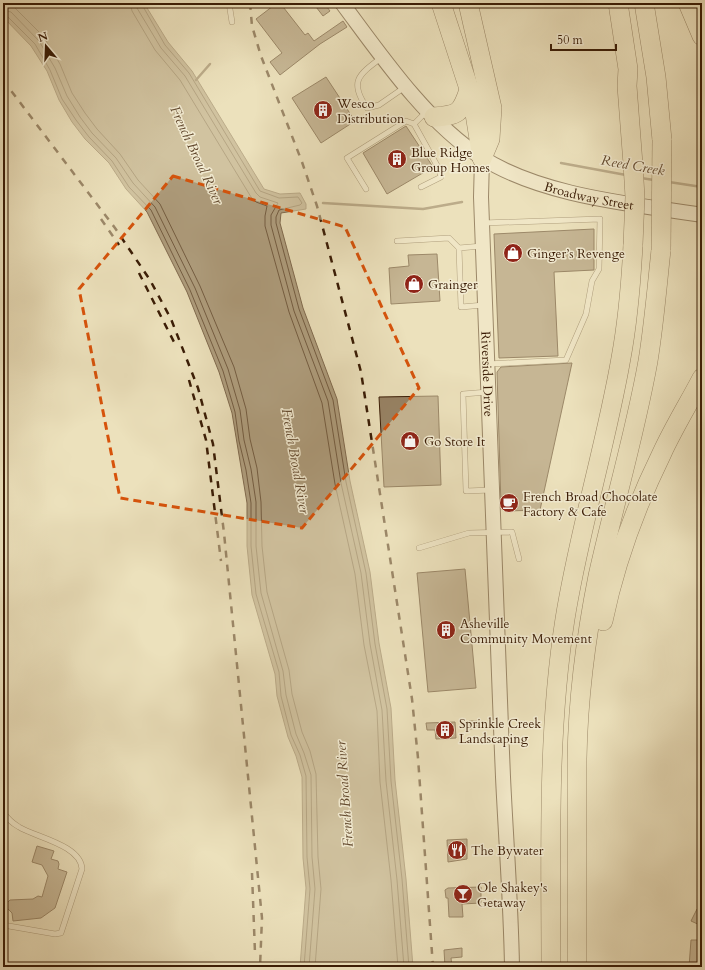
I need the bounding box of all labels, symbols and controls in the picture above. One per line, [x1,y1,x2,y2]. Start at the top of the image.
north arrow [26,26,66,66]
scale bar [551,26,616,52]
text: N [36,28,50,46]
text: 50 m [557,32,584,48]
place label: Wesco Distribution [336,95,405,128]
building icon: Wesco Distribution [312,99,334,121]
water label: French Broad River [165,103,228,208]
place label: Blue Ridge Group Homes [411,144,490,177]
building icon: Blue Ridge Group Homes [386,148,408,170]
water label: Reed Creek [600,151,666,180]
street label: Broadway Street [542,178,635,215]
shop icon: Ginger’s Revenge [502,242,524,264]
place label: Ginger’s Revenge [527,245,625,263]
shop icon: Grainger [403,273,425,295]
place label: Grainger [428,276,478,294]
street label: Riverside Drive [476,331,497,417]
water label: French Broad River [277,407,314,516]
shop icon: Go Store It [399,430,421,452]
place label: Go Store It [424,433,485,451]
place label: French Broad Chocolate Factory & Cafe [523,488,658,521]
cafe icon: French Broad Chocolate Factory & Cafe [498,492,520,514]
place label: Asheville Community Movement [460,615,592,648]
building icon: Asheville Community Movement [435,619,457,641]
place label: Sprinkle Creek Landscaping [459,715,541,748]
building icon: Sprinkle Creek Landscaping [434,719,456,741]
water label: French Broad River [331,740,358,848]
restaurant icon: The Bywater [446,839,468,861]
place label: The Bywater [471,842,544,860]
place label: Ole Shakey's Getaway [477,879,547,912]
bar icon: Ole Shakey's Getaway [452,883,474,905]

